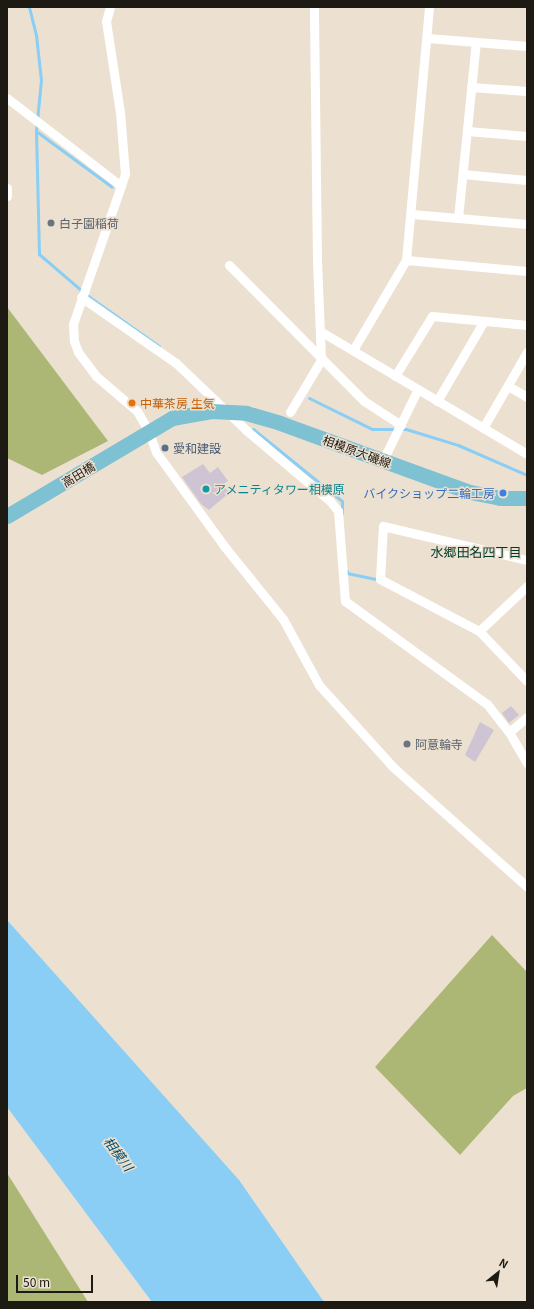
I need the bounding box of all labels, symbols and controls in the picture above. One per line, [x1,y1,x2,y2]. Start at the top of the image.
place label: 白子園稲荷 [59,216,119,230]
marker: 白子園稲荷 [46,218,56,228]
place label: 中華茶房 生気 [140,396,215,410]
marker: 中華茶房 生気 [127,398,137,408]
street label: 相模原大磯線 [321,432,393,470]
place label: 愛和建設 [173,441,221,455]
marker: 愛和建設 [160,443,170,453]
street label: 高田橋 [59,459,97,489]
place label: アメニティタワー相模原 [214,482,346,496]
marker: アメニティタワー相模原 [201,484,211,494]
place label: バイクショップ二輪工房 [363,486,495,500]
marker: バイクショップ二輪工房 [498,488,508,498]
district label: 水郷田名四丁目 [431,544,521,560]
place label: 阿意輪寺 [415,737,463,751]
marker: 阿意輪寺 [402,739,412,749]
water label: 相模川 [100,1134,136,1174]
north arrow [478,1253,518,1293]
text: N [496,1254,512,1272]
scale bar [18,1267,95,1293]
text: 50 m [23,1273,50,1290]

